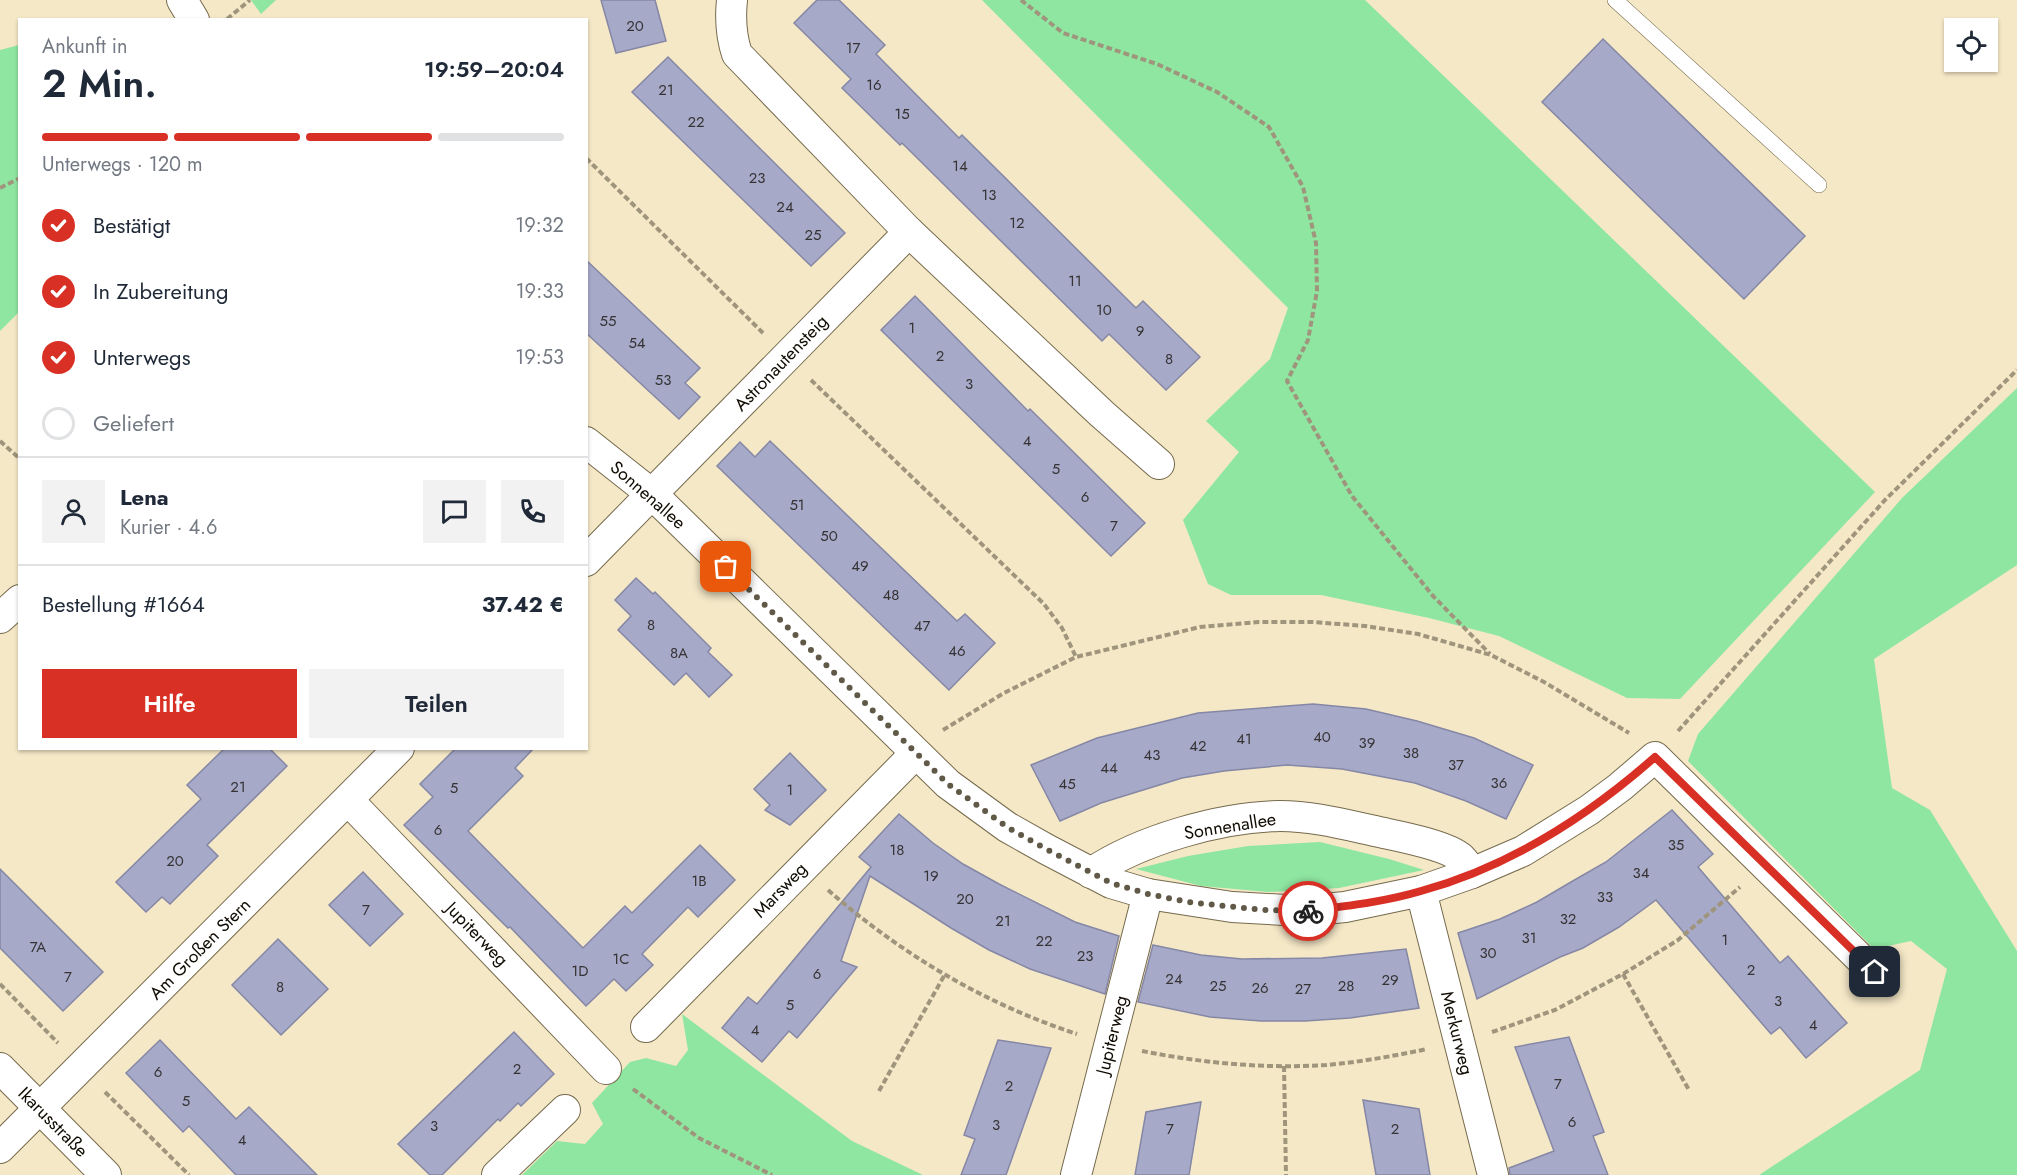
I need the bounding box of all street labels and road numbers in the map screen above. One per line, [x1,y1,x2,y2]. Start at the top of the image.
street label: Astronautensteig [728,309,834,417]
street label: Sonnenallee [604,455,692,535]
street label: Sonnenallee [1182,806,1278,846]
street label: Marsweg [747,856,813,924]
street label: Am Großen Stern [143,892,257,1006]
street label: Jupiterweg [438,895,514,972]
street label: Merkurweg [1434,988,1480,1078]
street label: Jupiterweg [1089,993,1134,1079]
street label: Ikarusstraße [12,1081,94,1163]

